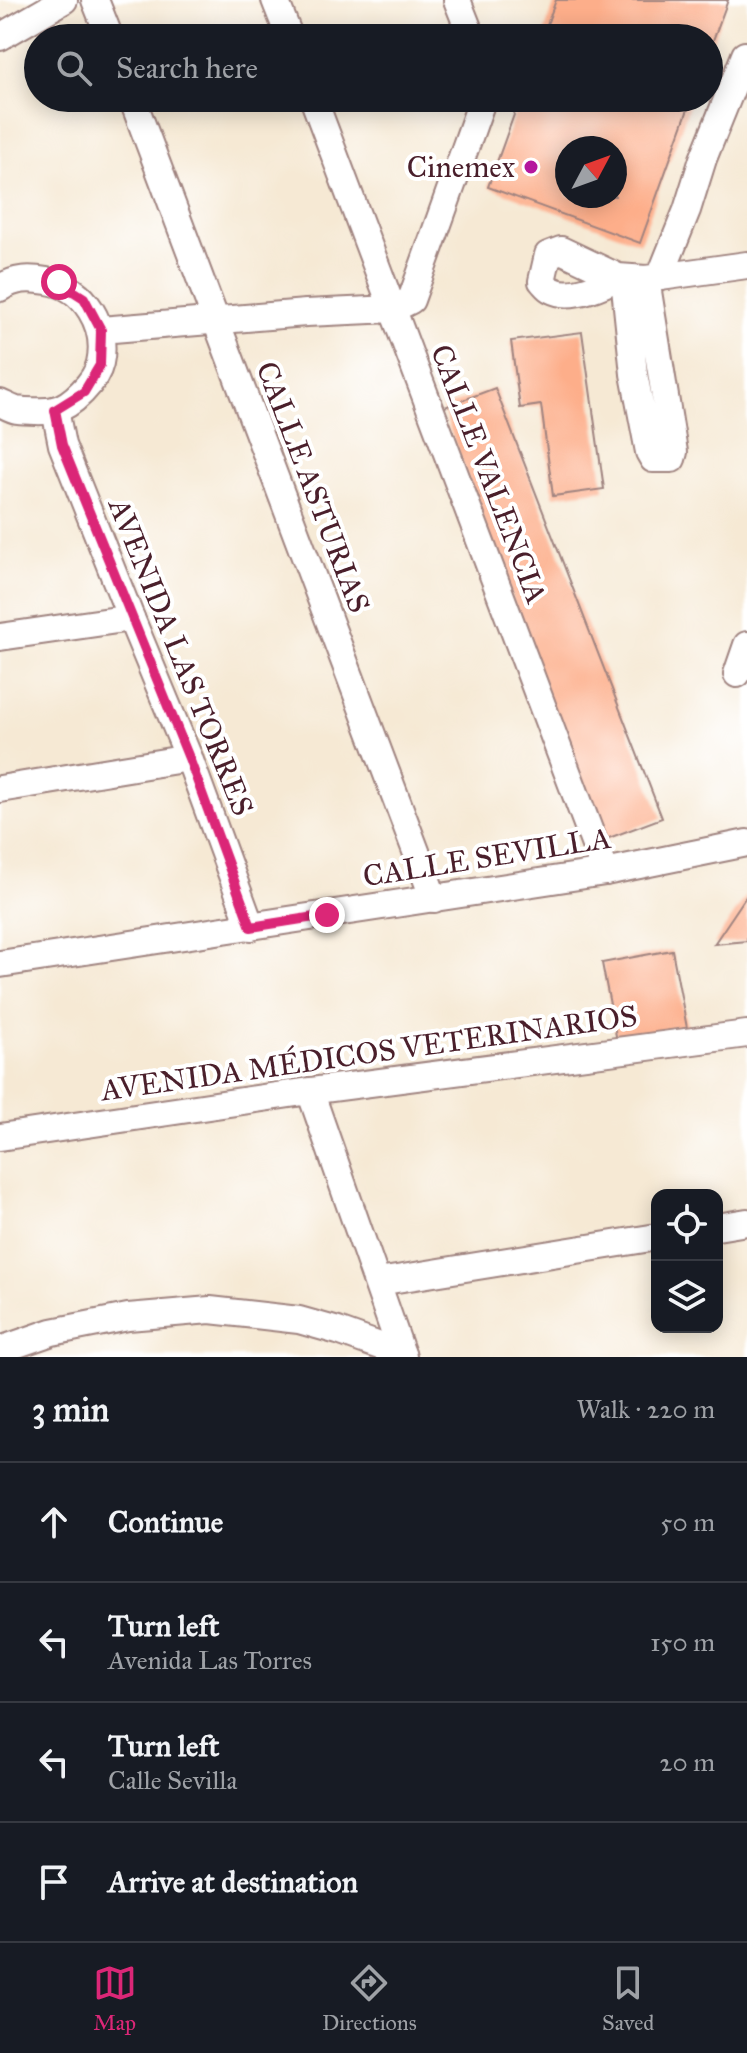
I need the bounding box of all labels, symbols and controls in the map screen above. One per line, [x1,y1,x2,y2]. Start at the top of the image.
search box [24,24,723,112]
icon: search [52,46,96,90]
text: Search here [116,50,258,86]
north arrow [555,136,627,208]
place label: Cinemex [407,149,515,185]
marker: Cinemex [522,158,540,176]
route start [41,264,77,300]
street label: CALLE VALENCIA [423,339,555,609]
street label: CALLE ASTURIAS [249,356,377,618]
street label: AVENIDA LAS TORRES [100,491,261,821]
street label: CALLE SEVILLA [360,820,614,894]
route end [309,897,345,933]
street label: AVENIDA MÉDICOS VETERINARIOS [96,997,639,1109]
map controls [651,1189,723,1333]
button: locate [651,1189,723,1261]
button: layers [651,1261,723,1333]
text: 3 min [32,1389,109,1430]
text: Walk · 220 m [576,1393,715,1425]
icon: ahead [32,1500,76,1544]
text: Continue [108,1504,223,1540]
text: 50 m [660,1506,715,1538]
text: Turn left [108,1608,219,1644]
icon: left [32,1620,76,1664]
text: 150 m [650,1626,715,1658]
text: Avenida Las Torres [108,1644,312,1676]
text: Turn left [108,1728,219,1764]
icon: left [32,1740,76,1784]
text: 20 m [660,1746,715,1778]
text: Calle Sevilla [108,1764,238,1796]
icon: arrive [32,1860,76,1904]
text: Arrive at destination [108,1864,358,1900]
tab: Map [93,1961,137,2036]
tab: Directions [322,1961,417,2036]
tab: Saved [602,1961,654,2036]

